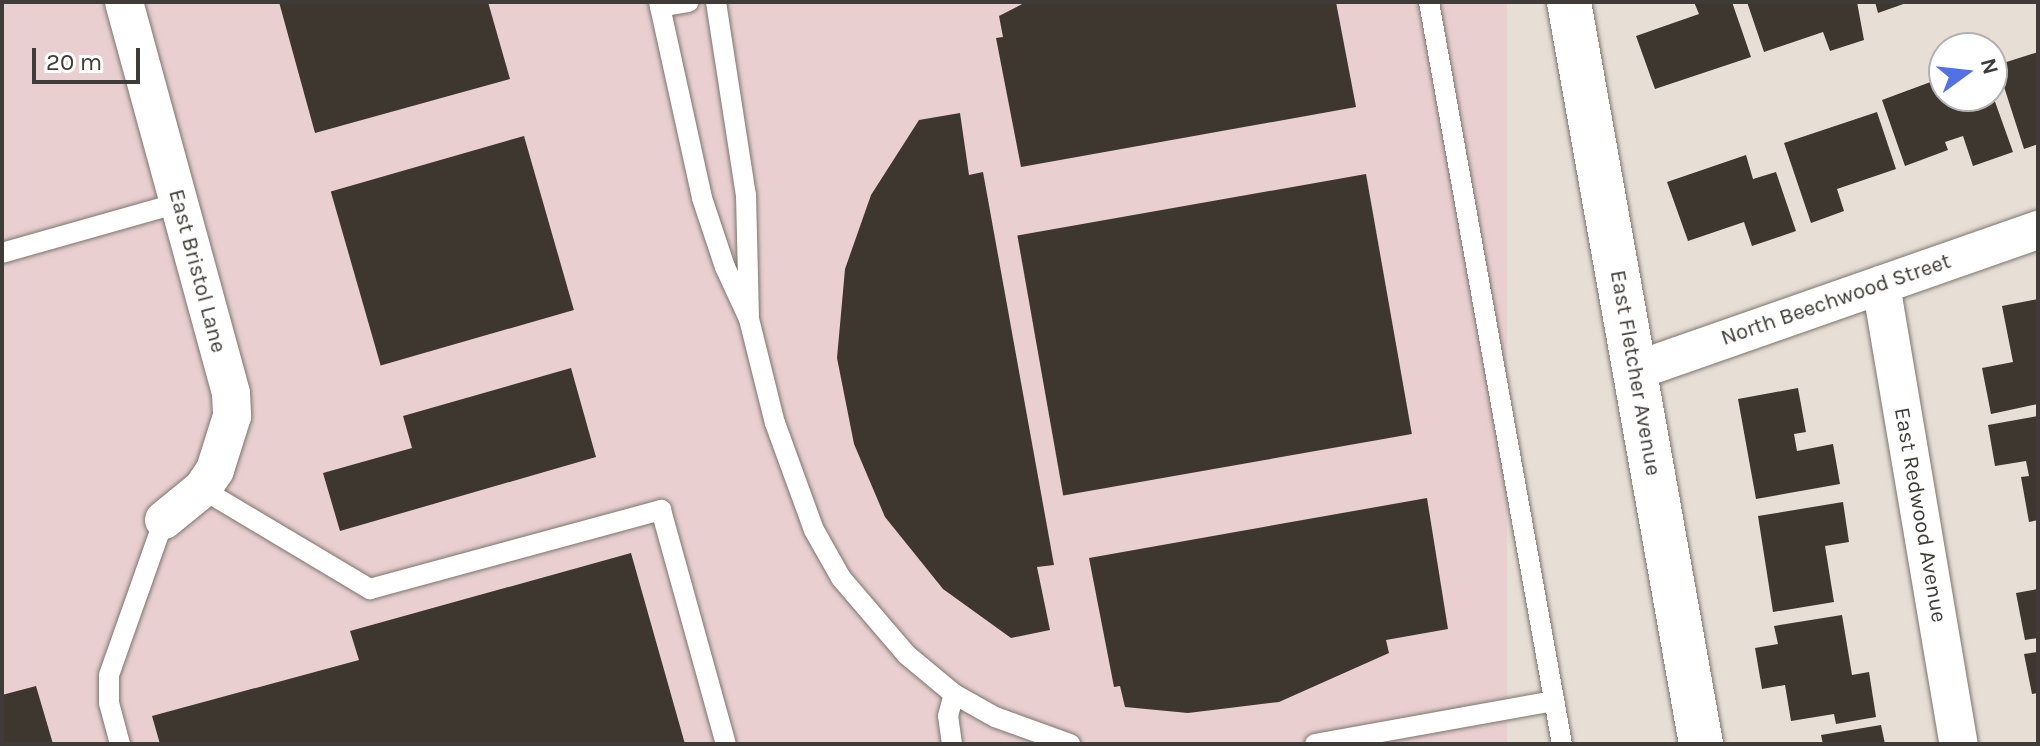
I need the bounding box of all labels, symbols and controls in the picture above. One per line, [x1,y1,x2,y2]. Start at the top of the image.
scale bar [36,32,144,82]
north arrow [1928,32,2008,112]
text: 20 m [46,48,102,76]
text: N [1975,55,2004,77]
street label: East Bristol Lane [163,186,231,356]
street label: North Beechwood Street [1718,248,1954,352]
street label: East Fletcher Avenue [1604,268,1666,478]
street label: East Redwood Avenue [1888,405,1952,625]

